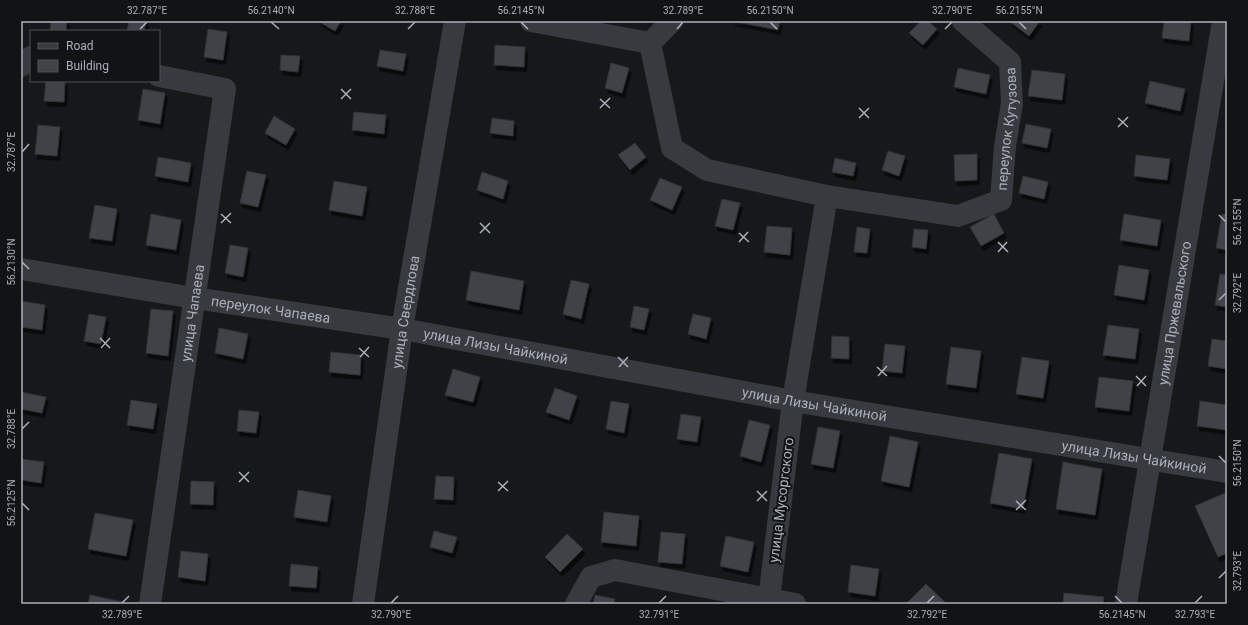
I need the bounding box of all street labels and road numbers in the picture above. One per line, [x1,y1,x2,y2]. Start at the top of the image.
street label: переулок Кутузова [994,67,1020,191]
street label: улица Пржевальского [1155,240,1194,386]
street label: улица Свердлова [388,254,423,370]
street label: улица Чапаева [177,263,207,363]
street label: переулок Чапаева [210,293,331,326]
street label: улица Лизы Чайкиной [422,325,569,367]
street label: улица Лизы Чайкиной [741,384,888,424]
street label: улица Мусоргского [765,436,797,564]
street label: улица Лизы Чайкиной [1061,437,1208,477]

